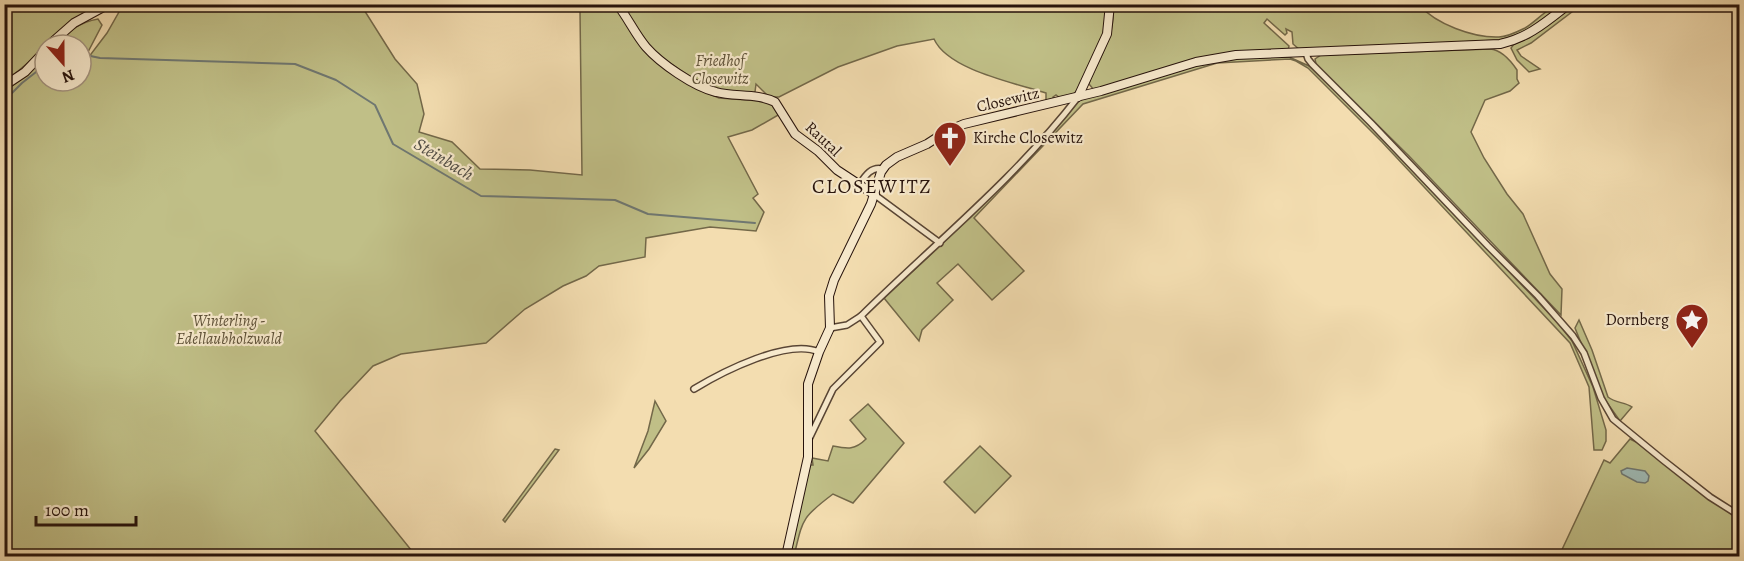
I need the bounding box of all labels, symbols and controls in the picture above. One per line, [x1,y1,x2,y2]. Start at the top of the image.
north arrow [33,33,93,93]
park label: Friedhof Closewitz [692,50,749,90]
text: N [58,64,77,89]
street label: Closewitz [974,82,1042,118]
street label: Rautal [800,117,846,161]
church icon: Kirche Closewitz [932,120,968,167]
place label: Kirche Closewitz [973,127,1083,149]
water label: Steinbach [410,132,478,186]
district label: CLOSEWITZ [812,173,932,200]
place icon: Dornberg [1674,302,1710,349]
place label: Dornberg [1605,309,1669,331]
park label: Winterling - Edellaubholzwald [176,310,282,350]
scale bar [36,489,136,527]
text: 100 m [45,498,89,522]

